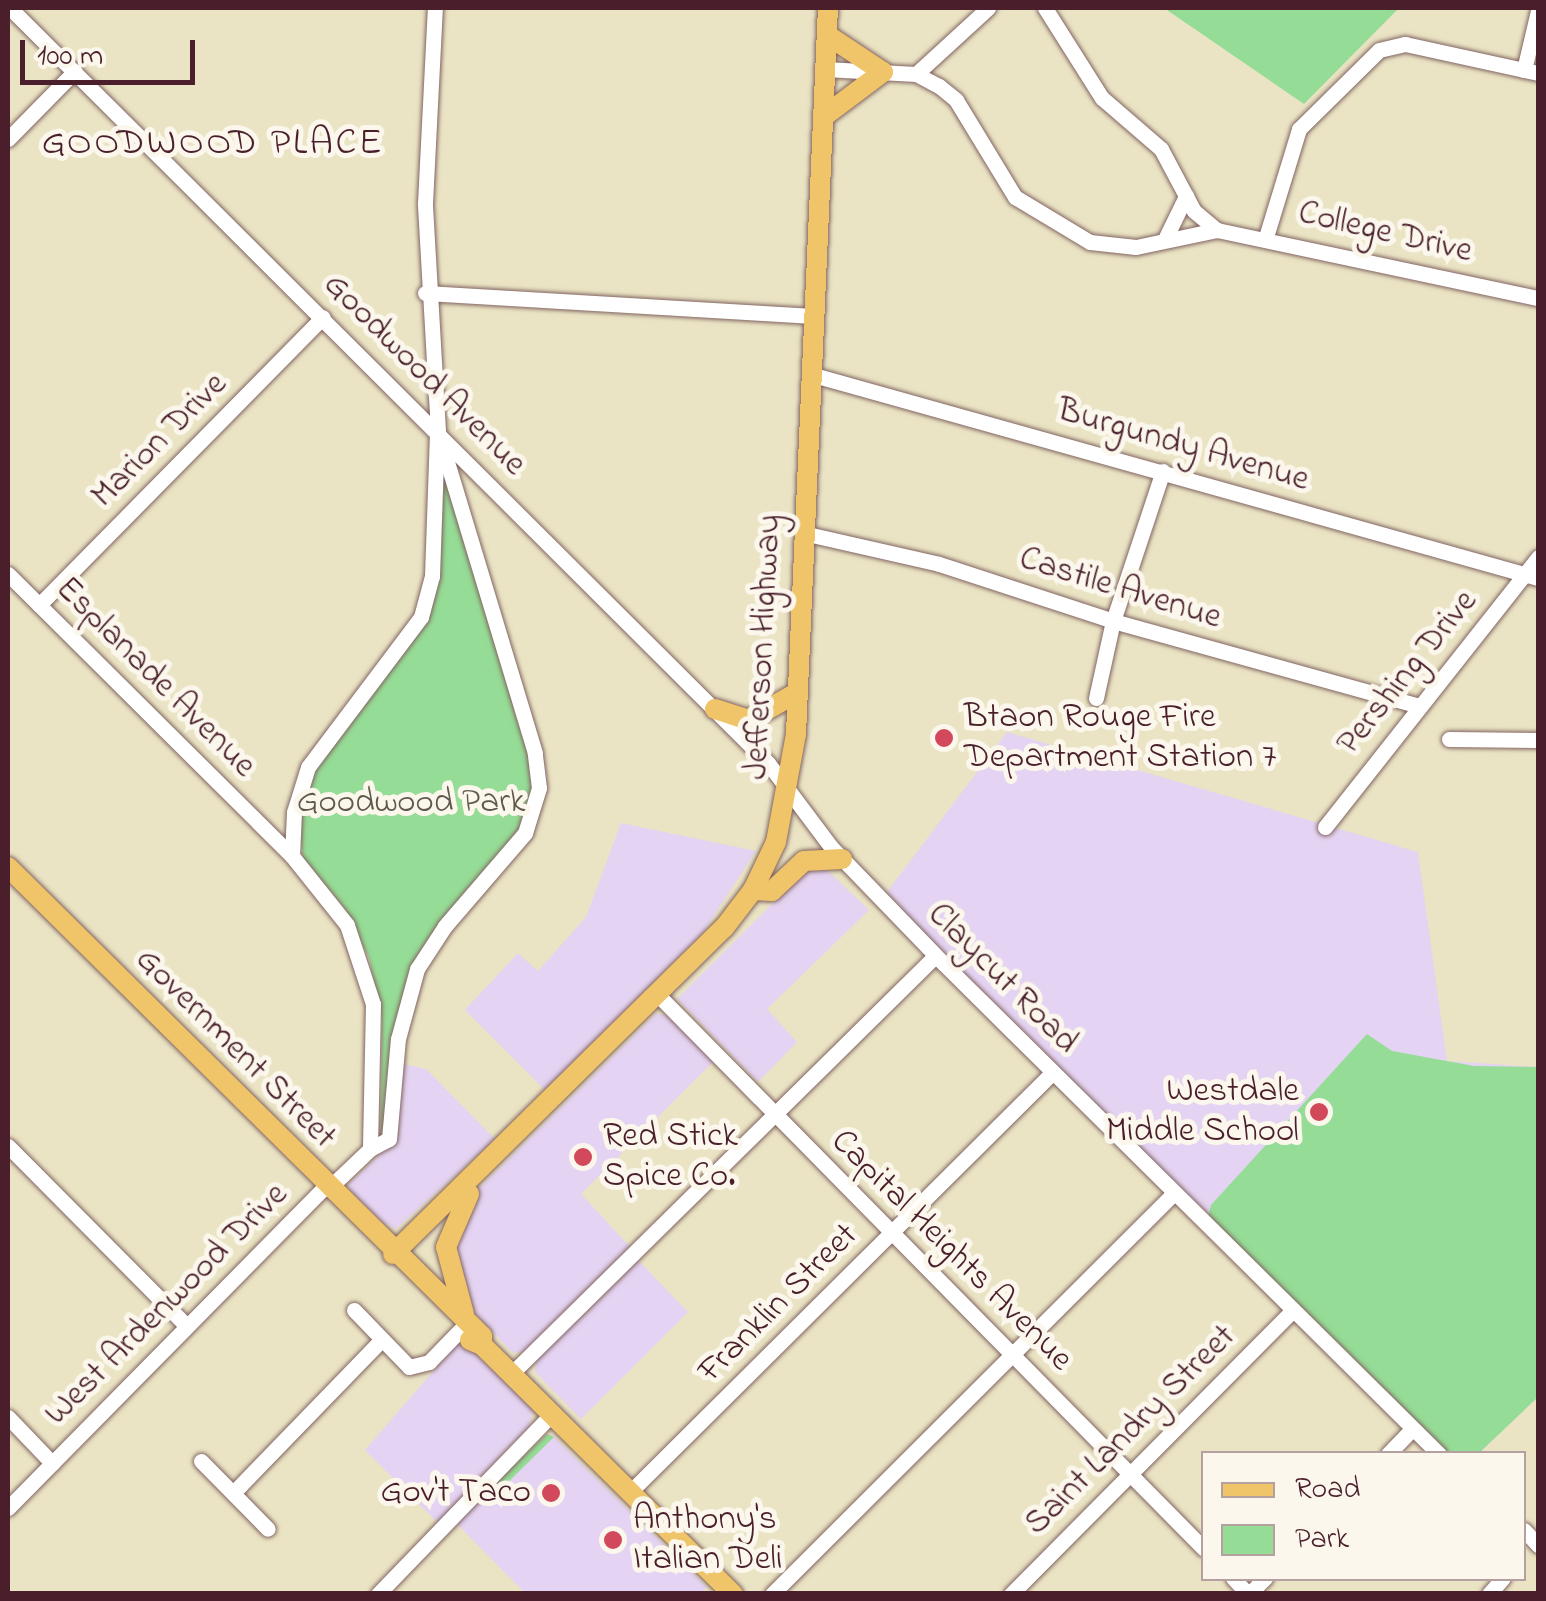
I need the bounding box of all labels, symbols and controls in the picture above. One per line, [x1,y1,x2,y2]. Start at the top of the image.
scale bar [25,20,200,82]
text: 100 m [37,35,103,79]
district label: GOODWOOD PLACE [42,122,384,168]
street label: College Drive [1294,193,1476,273]
street label: Goodwood Avenue [314,265,534,485]
street label: Marion Drive [83,364,237,518]
street label: Burgundy Avenue [1052,390,1314,502]
street label: Jefferson Highway [736,513,792,781]
street label: Castile Avenue [1014,538,1226,640]
street label: Esplanade Avenue [46,569,264,787]
street label: Pershing Drive [1329,582,1487,764]
place label: Btaon Rouge Fire Department Station 7 [964,697,1276,779]
marker: Btaon Rouge Fire Department Station 7 [933,727,955,749]
park label: Goodwood Park [297,782,525,824]
street label: Claycut Road [918,895,1086,1063]
street label: Government Street [126,940,344,1158]
place label: Westdale Middle School [1106,1071,1299,1153]
marker: Westdale Middle School [1308,1101,1330,1123]
place label: Red Stick Spice Co. [603,1116,738,1198]
street label: Capital Heights Avenue [821,1121,1081,1381]
marker: Red Stick Spice Co. [572,1146,594,1168]
street label: West Ardenwood Drive [37,1175,297,1435]
street label: Franklin Street [690,1215,868,1393]
street label: Saint Landry Street [1017,1317,1245,1545]
legend [1201,1451,1526,1581]
text: Road [1295,1468,1360,1512]
place label: Gov't Taco [381,1472,531,1514]
marker: Gov't Taco [540,1482,562,1504]
place label: Anthony's Italian Deli [633,1499,783,1581]
text: Park [1295,1518,1349,1562]
marker: Anthony's Italian Deli [602,1529,624,1551]

